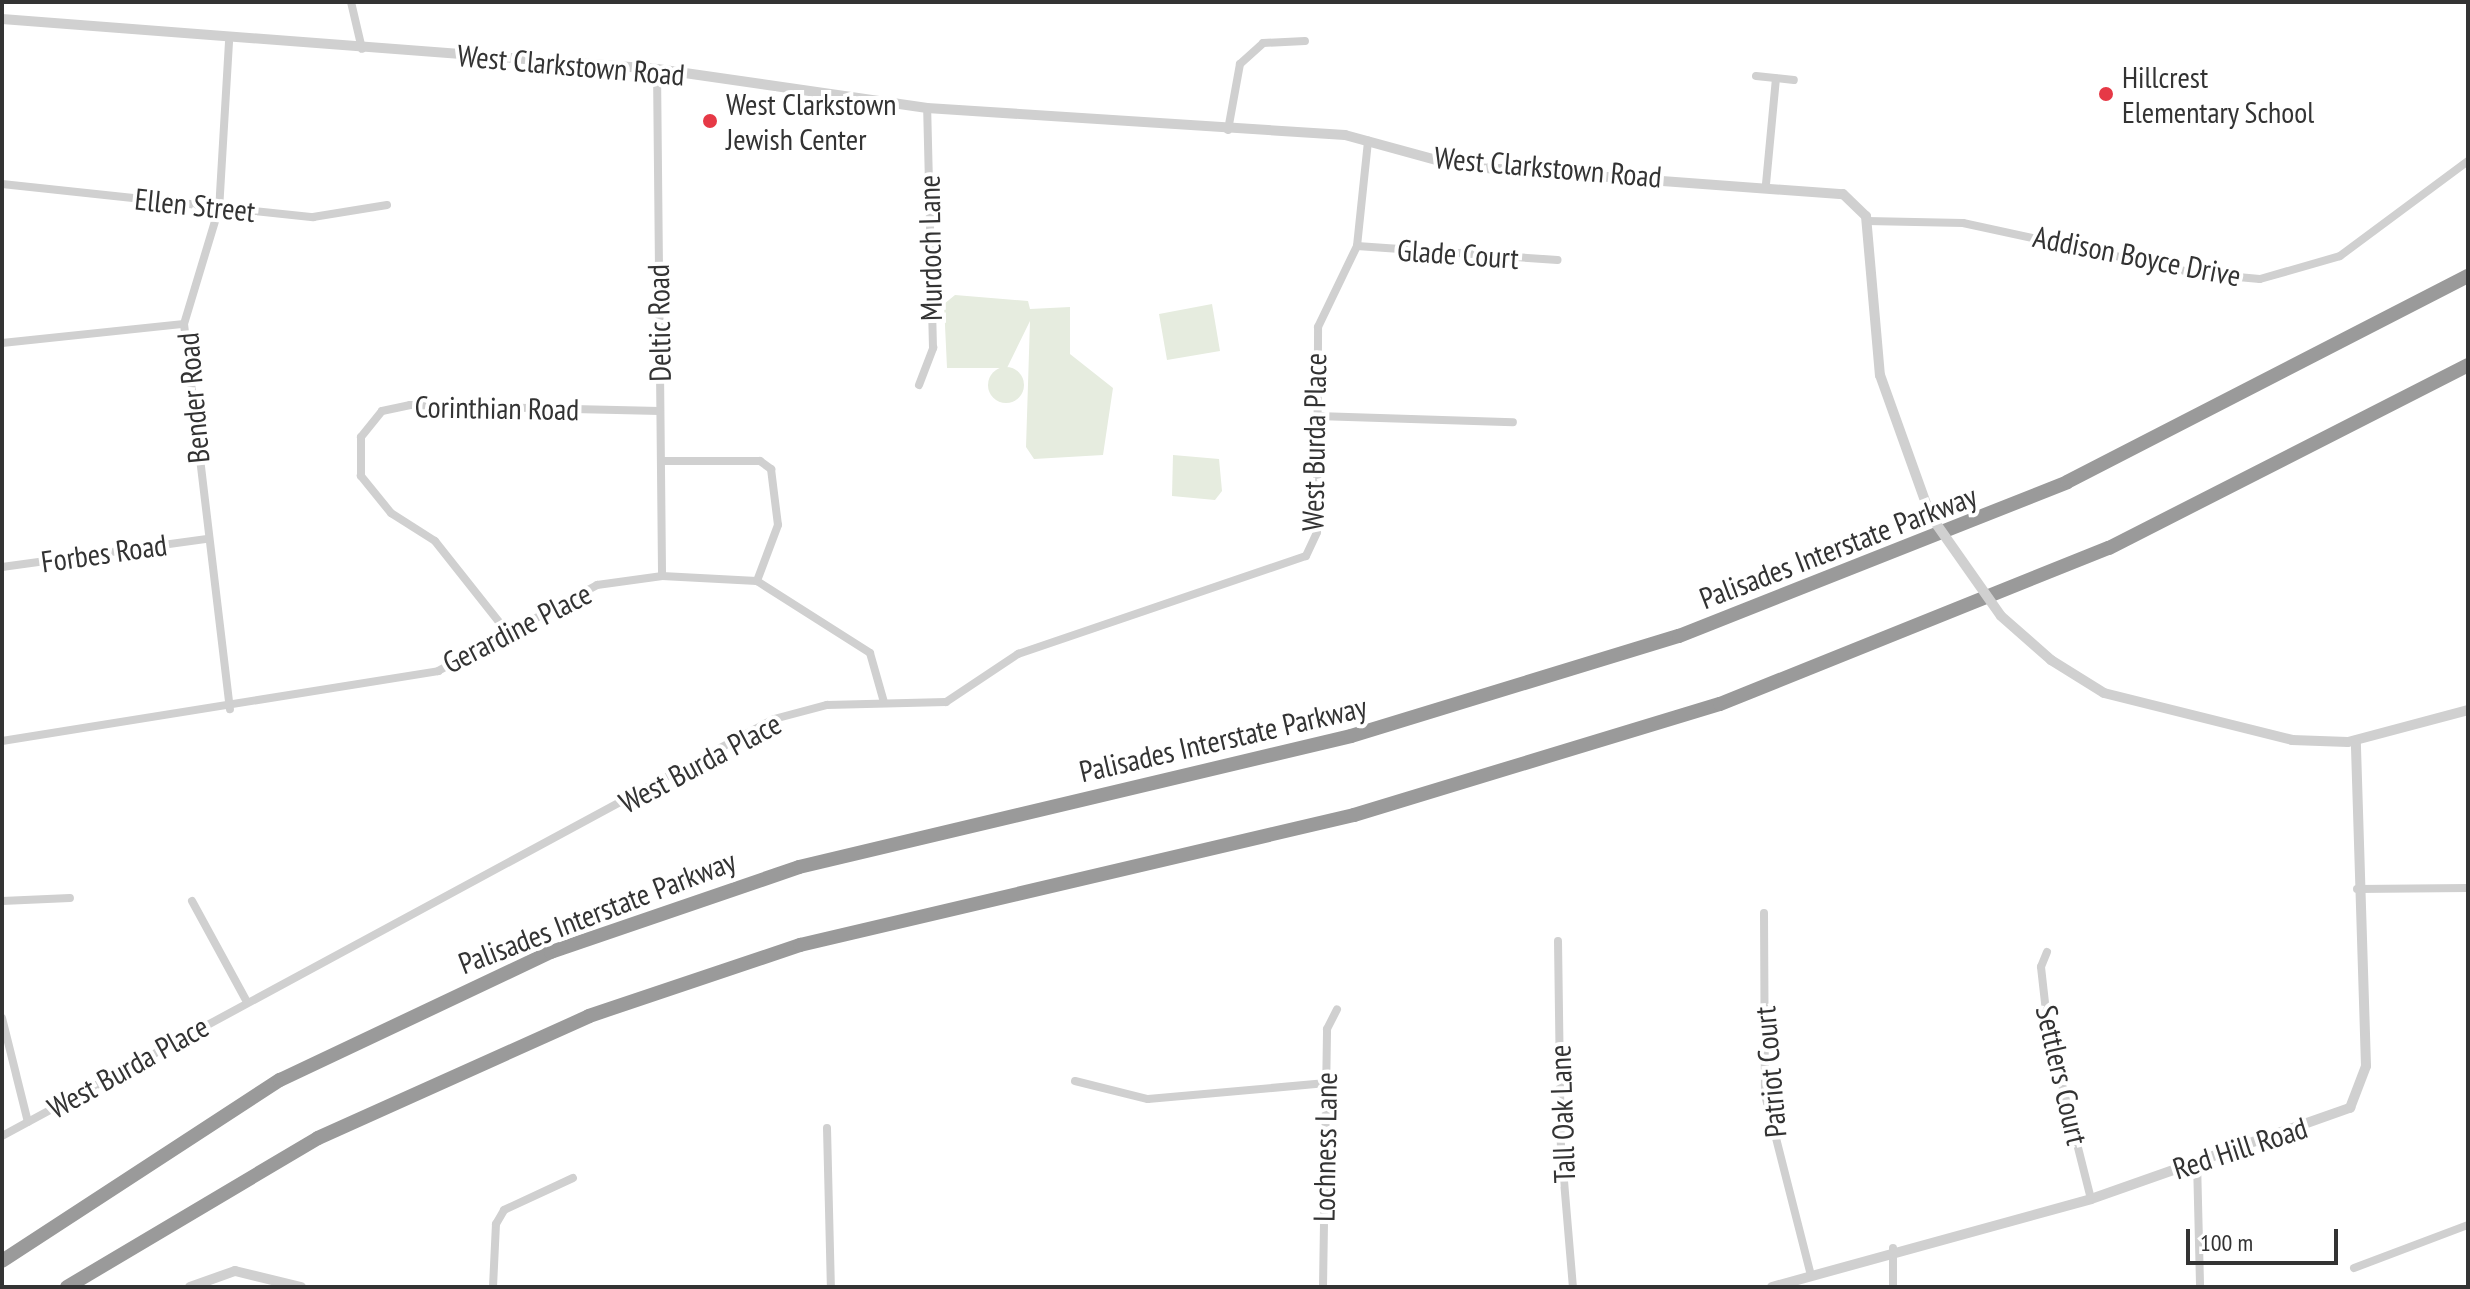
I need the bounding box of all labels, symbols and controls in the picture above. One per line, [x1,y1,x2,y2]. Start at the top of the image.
street label: West Clarkstown Road [456,37,686,93]
place label: Hillcrest Elementary School [2122,59,2315,130]
marker: Hillcrest Elementary School [2097,85,2115,103]
place label: West Clarkstown Jewish Center [726,86,897,156]
marker: West Clarkstown Jewish Center [701,112,719,130]
street label: West Clarkstown Road [1433,139,1663,195]
street label: Murdoch Lane [911,175,949,321]
street label: Ellen Street [133,181,257,229]
street label: Addison Boyce Drive [2030,218,2244,294]
street label: Glade Court [1396,232,1520,276]
street label: Deltic Road [640,264,678,382]
street label: Bender Road [169,331,217,465]
street label: West Burda Place [1294,353,1334,531]
street label: Corinthian Road [414,389,580,427]
street label: Palisades Interstate Parkway [1694,478,1982,616]
street label: Forbes Road [39,526,169,580]
street label: Gerardine Place [437,575,597,681]
street label: Palisades Interstate Parkway [1076,688,1370,790]
street label: West Burda Place [613,705,787,821]
street label: Palisades Interstate Parkway [453,843,741,981]
street label: Settlers Court [2029,1002,2095,1148]
street label: Patriot Court [1746,1005,1794,1139]
street label: West Burda Place [41,1008,215,1126]
street label: Tall Oak Lane [1542,1044,1582,1184]
street label: Lochness Lane [1306,1072,1344,1222]
street label: Red Hill Road [2168,1109,2312,1187]
scale bar [2190,1213,2342,1263]
text: 100 m [2200,1227,2253,1258]

